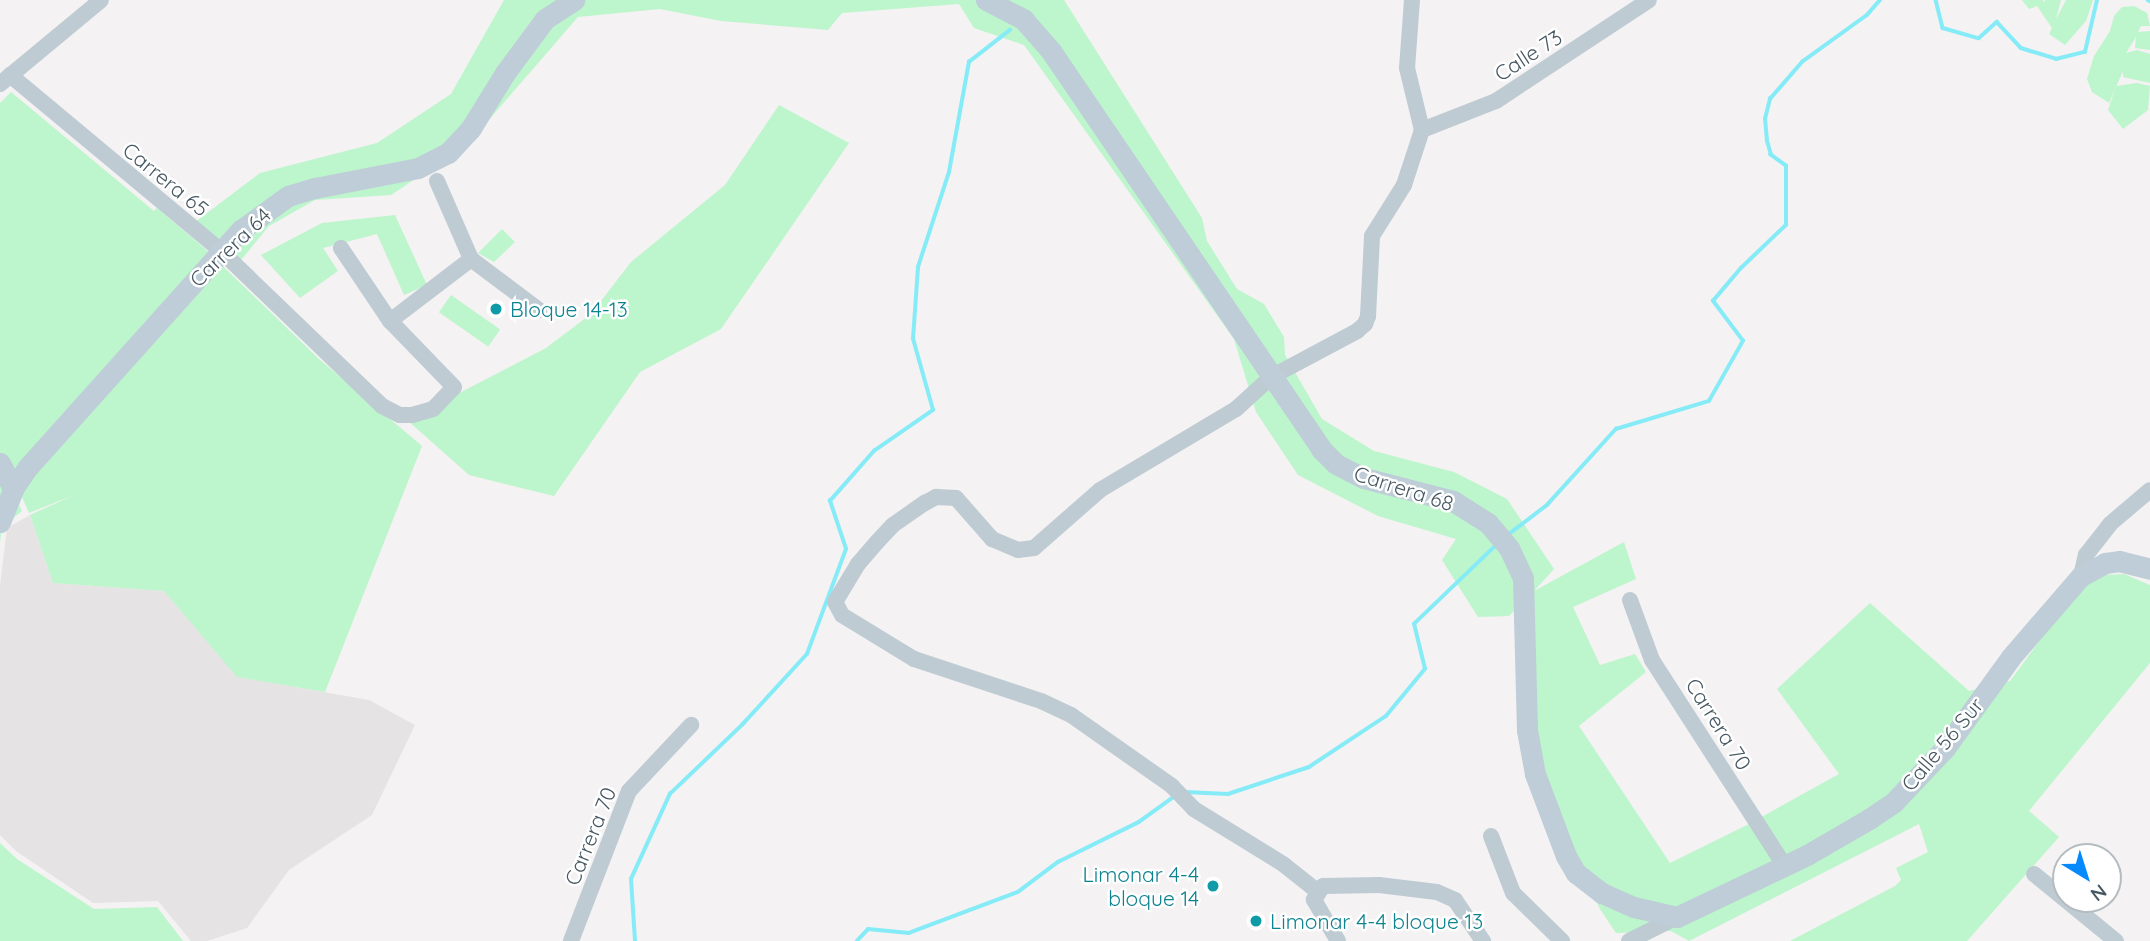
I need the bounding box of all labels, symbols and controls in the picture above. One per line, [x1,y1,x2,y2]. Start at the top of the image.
street label: Calle 73 [1490,24,1566,86]
street label: Carrera 65 [118,137,214,221]
street label: Carrera 64 [184,202,276,292]
place label: Bloque 14-13 [510,296,628,322]
marker: Bloque 14-13 [488,301,504,317]
street label: Carrera 68 [1351,460,1457,516]
street label: Carrera 70 [1681,673,1757,775]
street label: Calle 56 Sur [1896,692,1988,796]
street label: Carrera 70 [559,783,621,889]
north arrow [2052,843,2122,913]
place label: Limonar 4-4 bloque 14 [1082,861,1199,911]
marker: Limonar 4-4 bloque 14 [1205,878,1221,894]
text: N [2086,879,2112,907]
place label: Limonar 4-4 bloque 13 [1270,908,1483,934]
marker: Limonar 4-4 bloque 13 [1248,913,1264,929]

